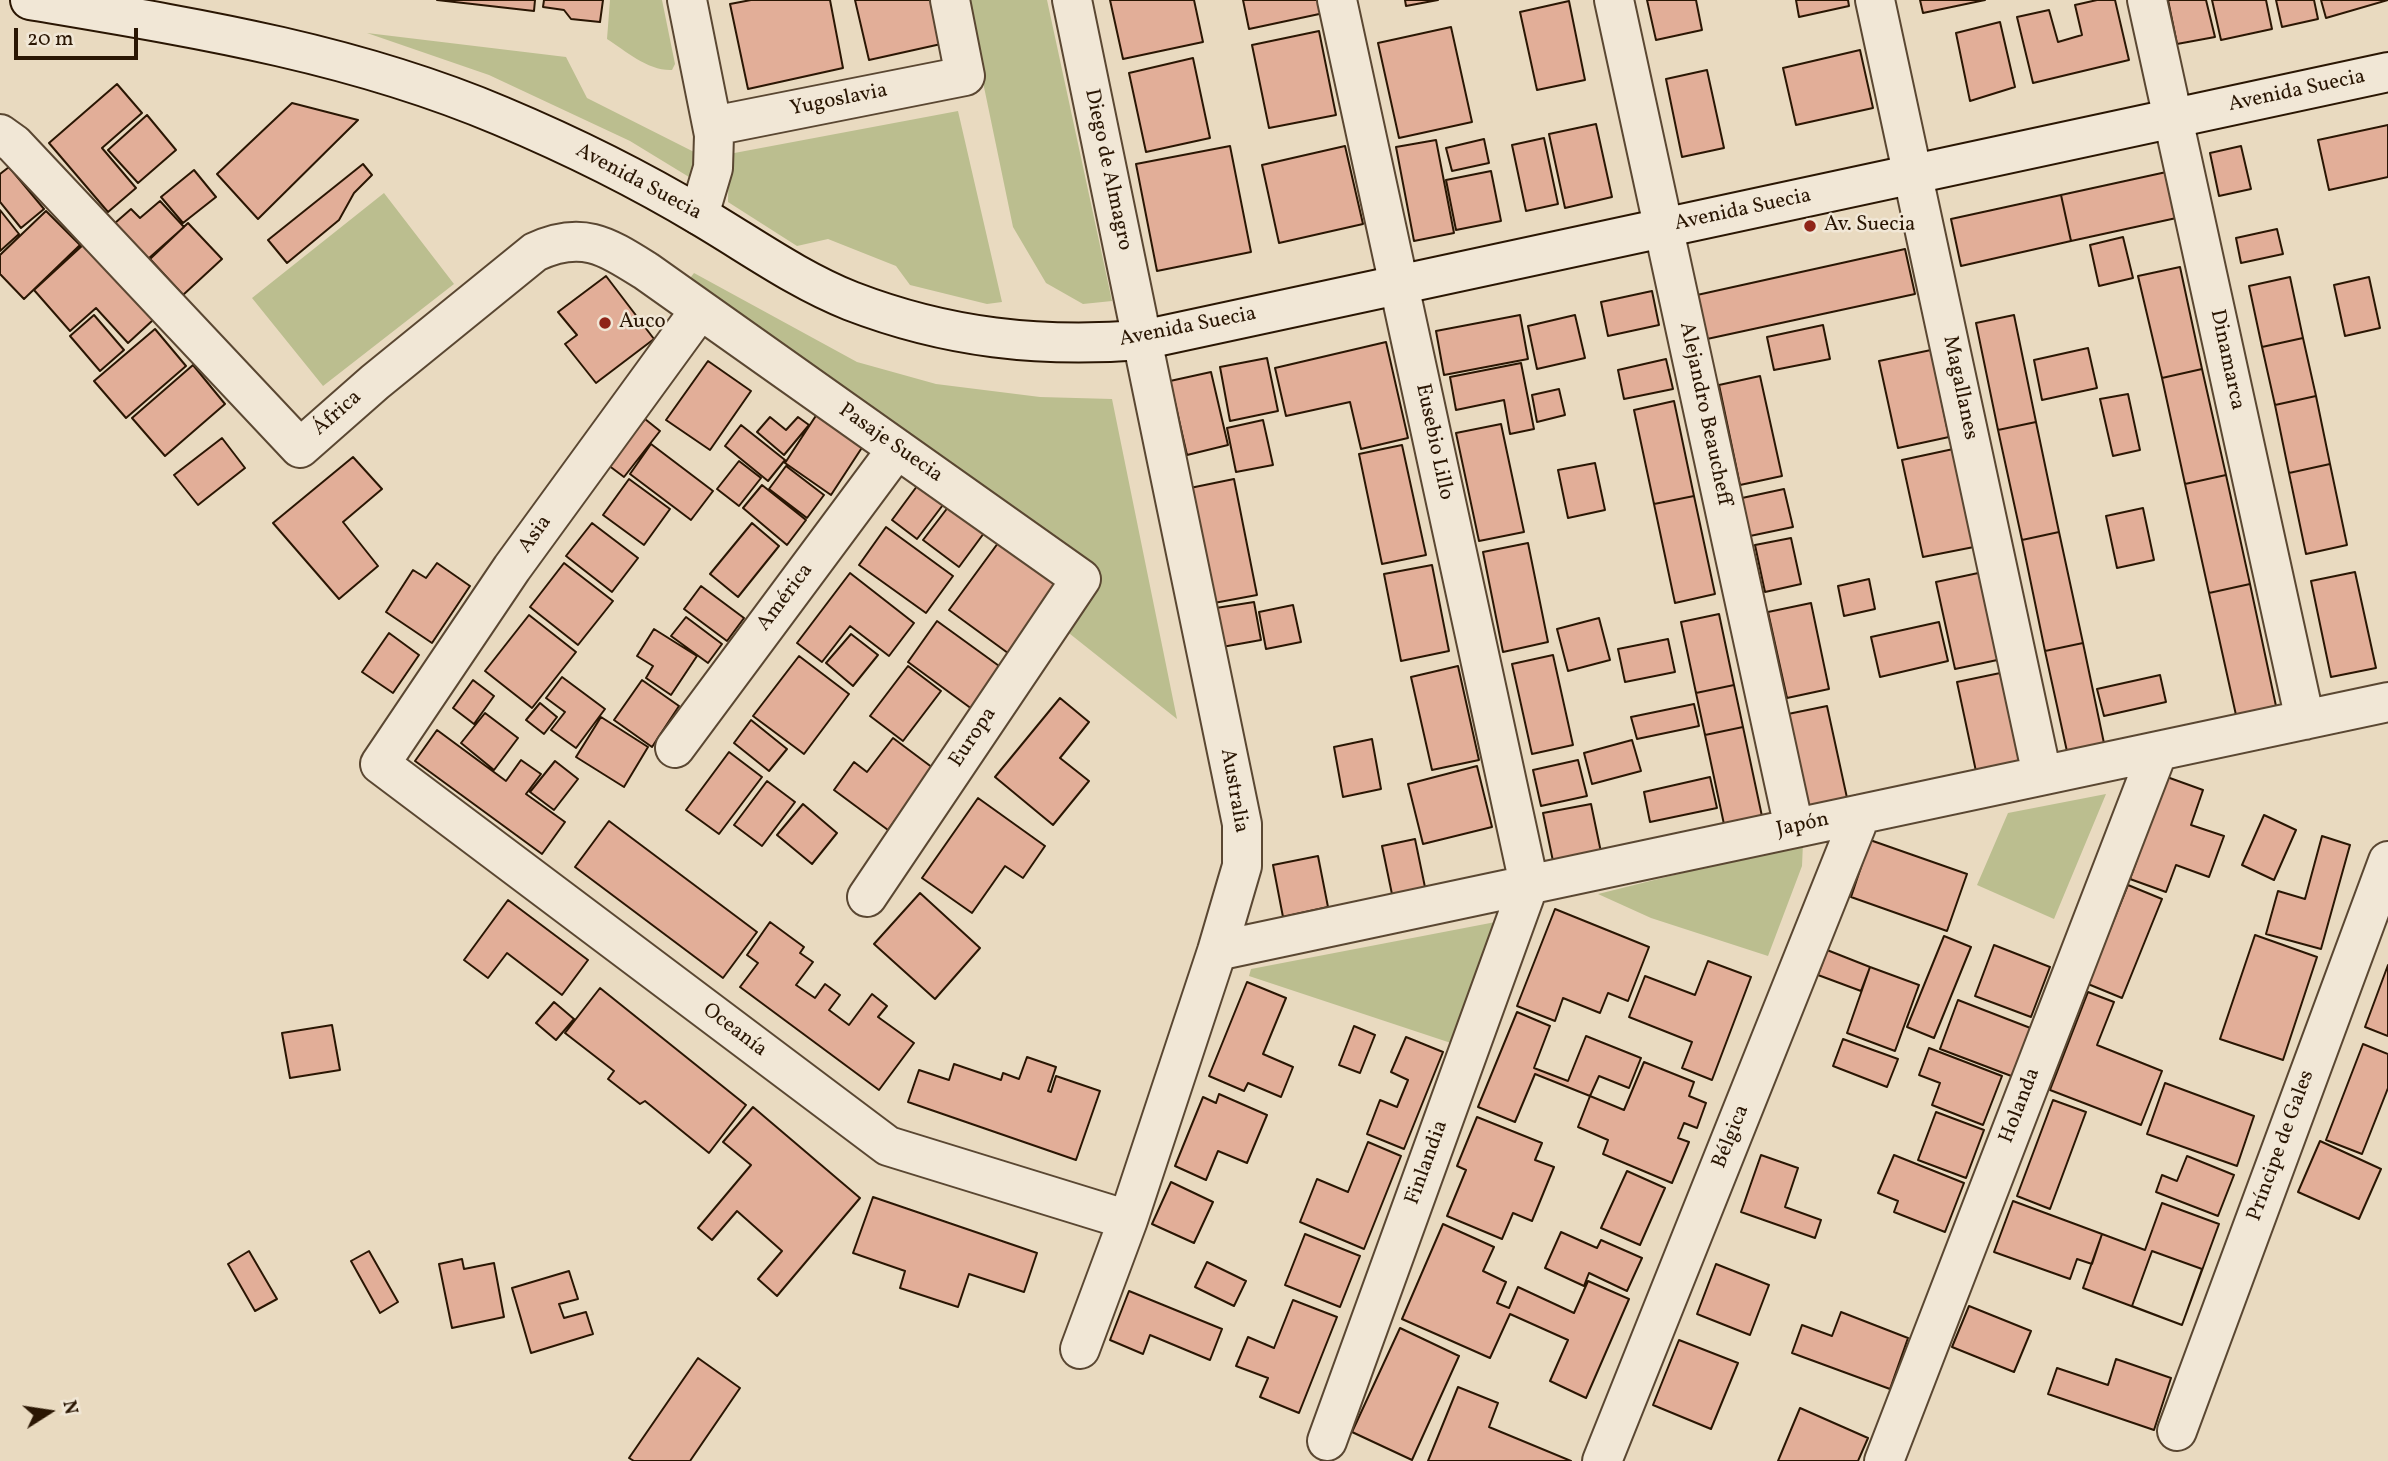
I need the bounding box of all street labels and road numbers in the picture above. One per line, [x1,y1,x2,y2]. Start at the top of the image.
street label: Avenida Suecia [2226,65,2368,119]
street label: Yugoslavia [788,79,890,123]
street label: Diego de Almagro [1078,87,1136,253]
street label: Avenida Suecia [571,139,705,227]
street label: Avenida Suecia [1672,184,1814,238]
street label: Avenida Suecia [1117,302,1259,354]
street label: Dinamarca [2203,307,2249,413]
street label: Alejandro Beaucheff [1672,320,1736,508]
street label: Magallanes [1936,334,1982,442]
street label: Eusebio Lillo [1408,381,1458,503]
street label: África [308,386,368,442]
street label: Pasaje Suecia [833,399,947,489]
street label: Asia [514,511,558,559]
street label: América [752,559,820,637]
street label: Europa [945,703,1003,773]
street label: Australia [1213,747,1253,835]
street label: Japón [1774,808,1832,844]
street label: Oceanía [697,999,771,1063]
street label: Holanda [1995,1065,2047,1147]
street label: Príncipe de Gales [2243,1067,2321,1225]
street label: Bélgica [1708,1102,1756,1172]
street label: Finlandia [1401,1117,1455,1209]

